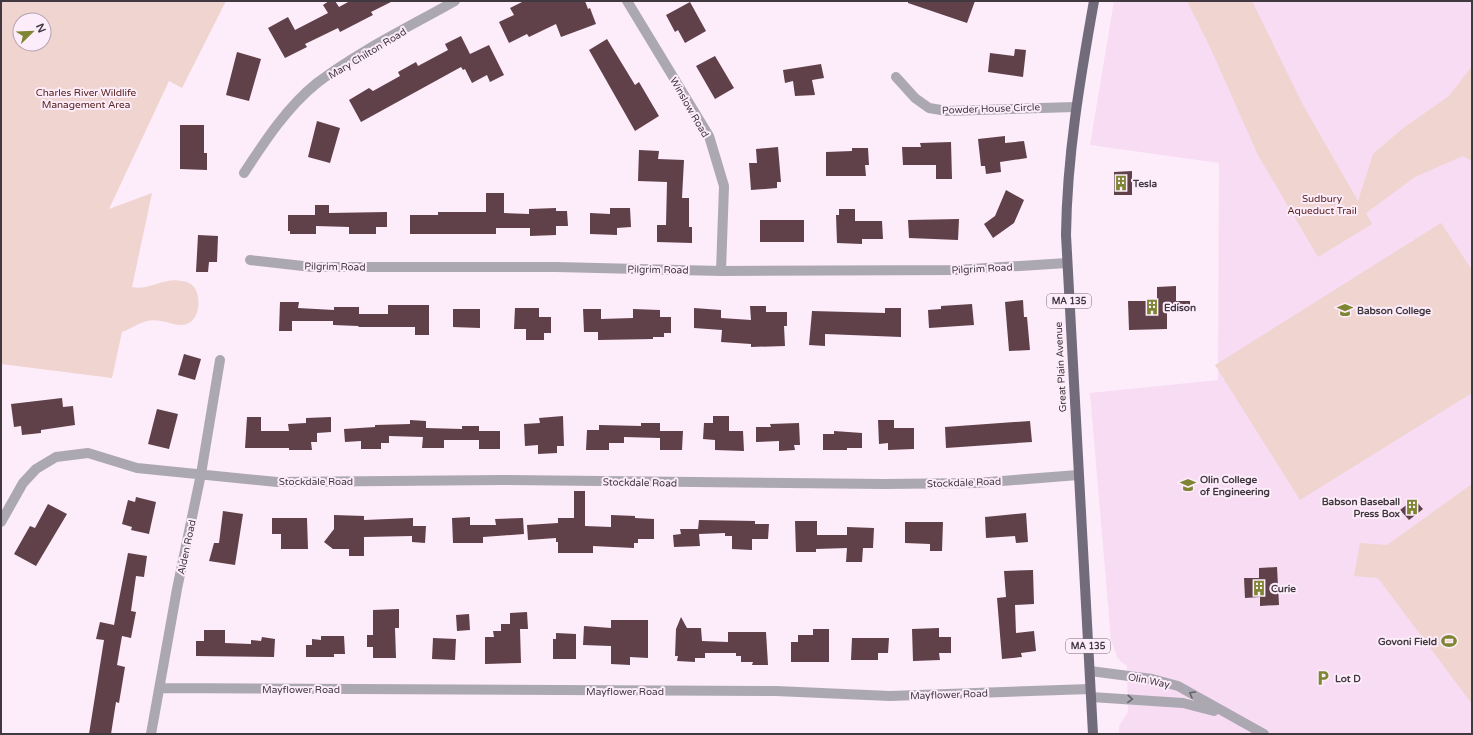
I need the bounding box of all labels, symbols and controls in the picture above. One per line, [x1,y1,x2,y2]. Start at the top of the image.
north arrow [12,12,52,52]
text: N [33,22,48,35]
street label: Mary Chilton Road [326,26,409,82]
street label: Winslow Road [667,75,711,140]
park label: Charles River Wildlife Management Area [36,87,137,111]
street label: Powder House Circle [942,101,1041,117]
building icon: Tesla [1112,174,1130,192]
place label: Tesla [1132,178,1157,190]
park label: Sudbury Aqueduct Trail [1287,193,1357,217]
street label: Pilgrim Road [304,260,366,274]
street label: Pilgrim Road [951,261,1013,277]
street label: Pilgrim Road [627,263,689,277]
road number: MA 135 [1047,294,1091,308]
building icon: Edison [1143,298,1161,316]
school or university icon: Babson College [1336,301,1354,319]
place label: Edison [1164,302,1196,314]
place label: Babson College [1357,305,1431,317]
street label: Great Plain Avenue [1053,321,1069,412]
place label: Olin College of Engineering [1200,474,1270,498]
street label: Stockdale Road [279,476,353,488]
street label: Stockdale Road [603,476,677,490]
street label: Stockdale Road [927,476,1001,490]
school or university icon: Olin College of Engineering [1179,476,1197,494]
place label: Babson Baseball Press Box [1322,496,1401,520]
building icon: Babson Baseball Press Box [1403,498,1421,516]
street label: Alden Road [175,519,199,576]
building icon: Curie [1250,579,1268,597]
place label: Curie [1271,583,1296,595]
sports icon: Govoni Field [1440,632,1458,650]
place label: Govoni Field [1378,636,1437,648]
road number: MA 135 [1066,639,1110,653]
parking icon: Lot D [1314,669,1332,687]
street label: Olin Way [1127,671,1171,691]
place label: Lot D [1335,673,1361,685]
street label: Mayflower Road [262,684,340,696]
street label: Mayflower Road [586,686,664,698]
street label: Mayflower Road [910,688,988,702]
one-way arrow [1189,692,1196,699]
one-way arrow [1127,695,1133,704]

